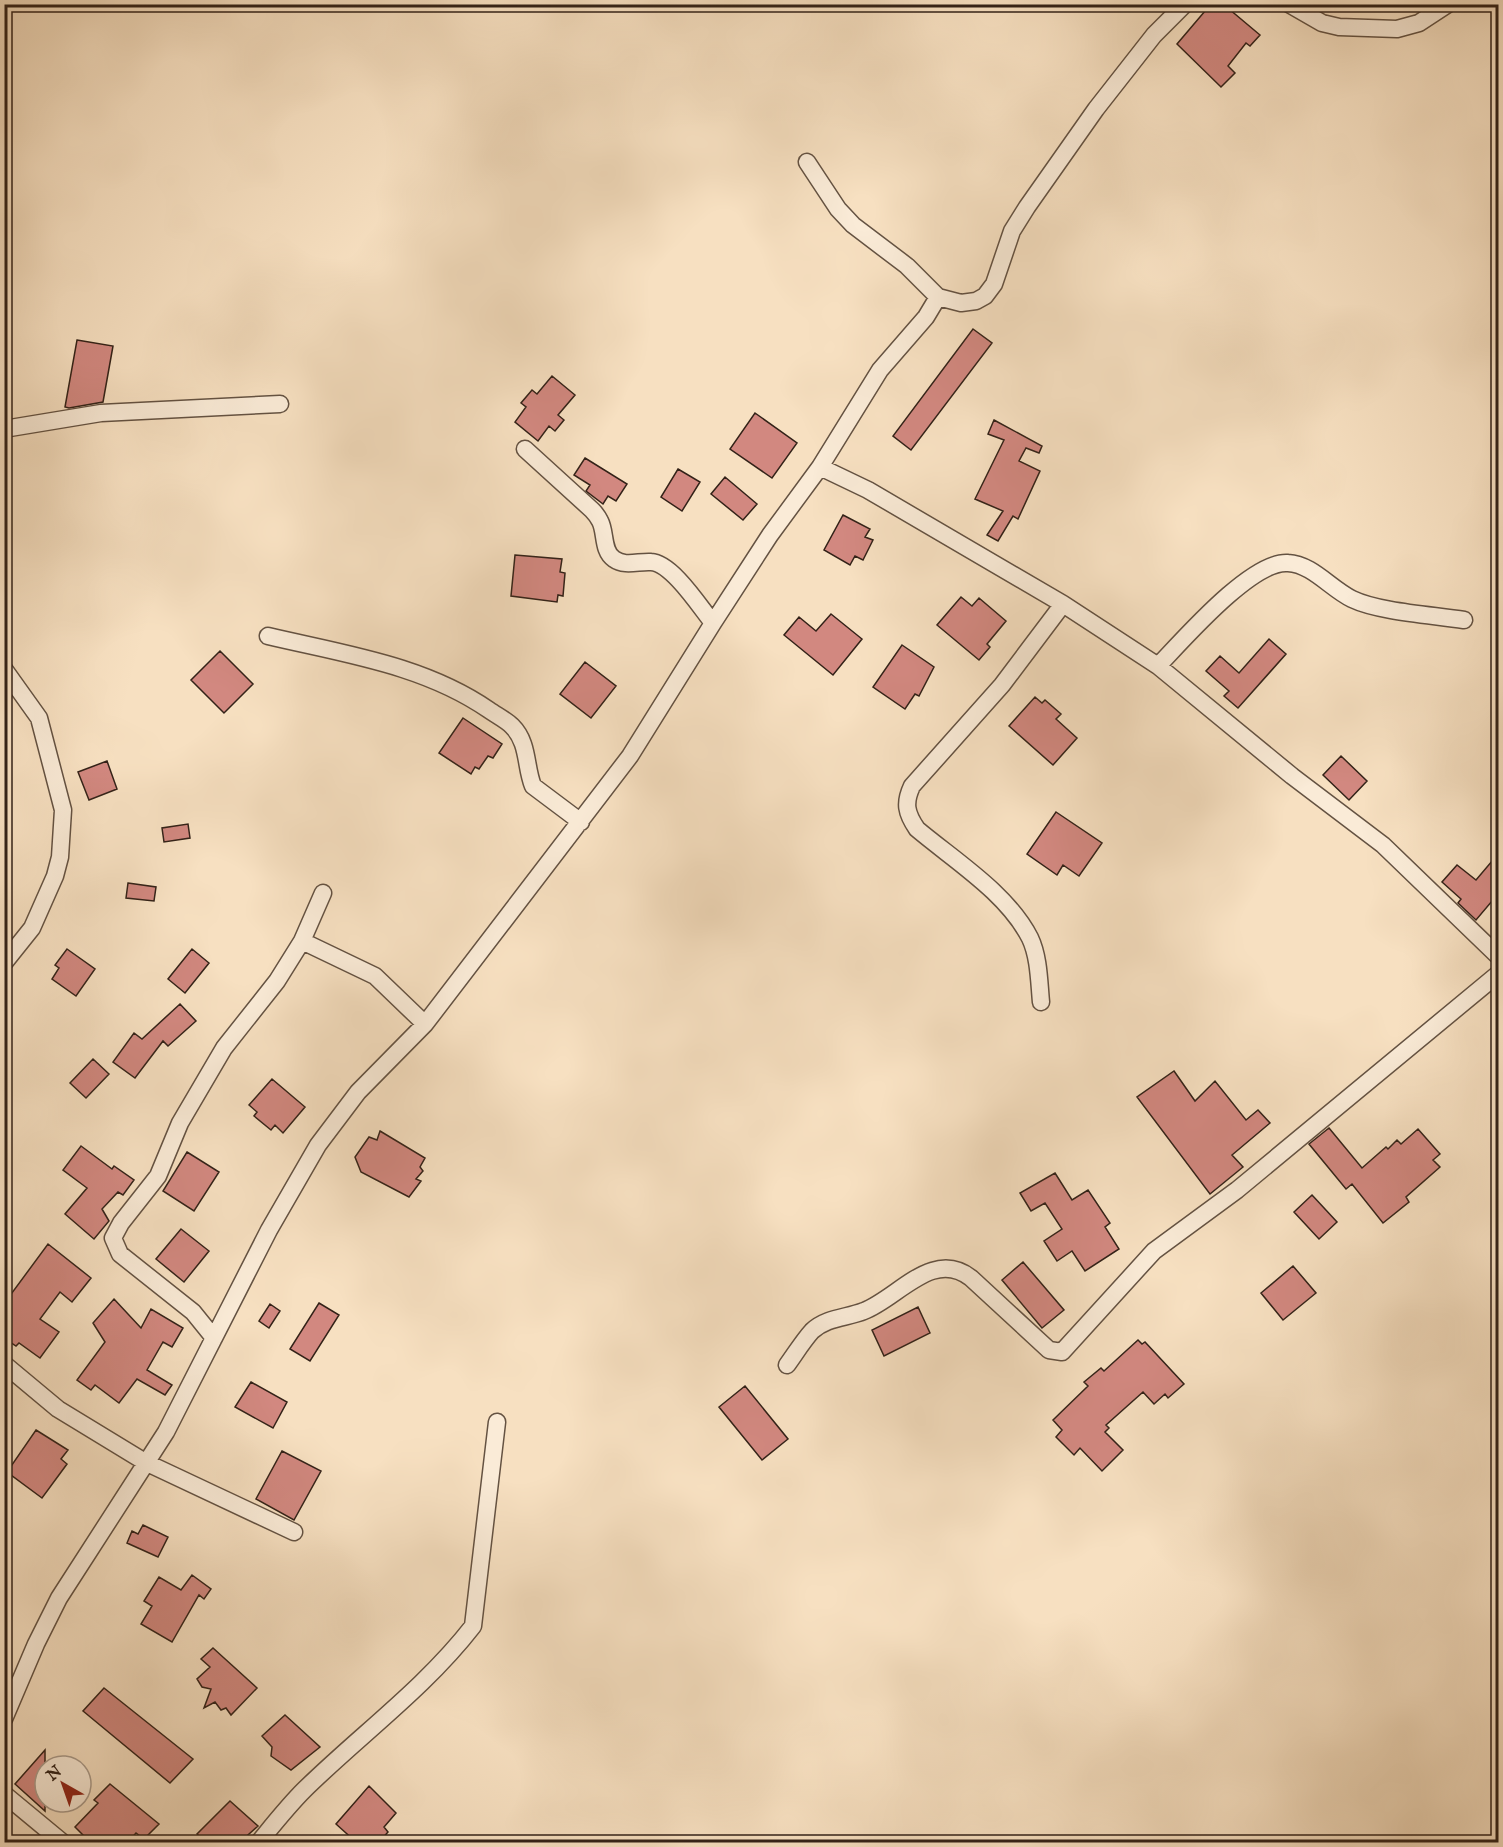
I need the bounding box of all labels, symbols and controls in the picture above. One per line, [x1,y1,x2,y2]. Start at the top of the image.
north arrow [33,1754,93,1814]
text: N [42,1762,66,1787]

